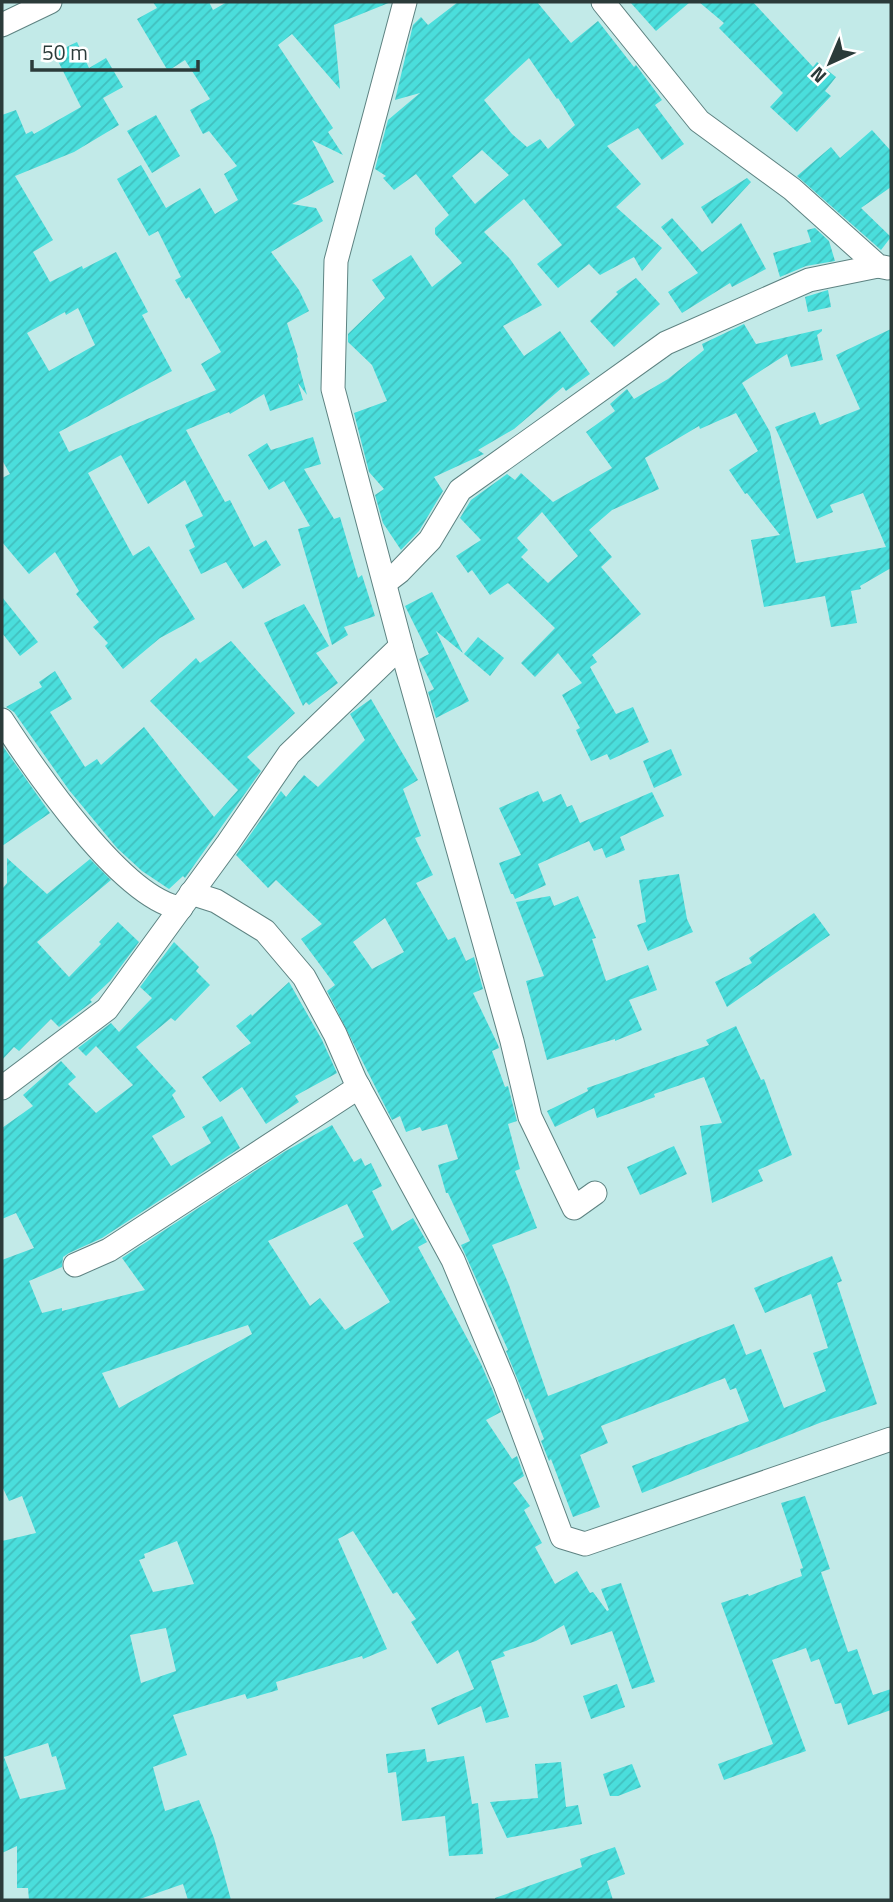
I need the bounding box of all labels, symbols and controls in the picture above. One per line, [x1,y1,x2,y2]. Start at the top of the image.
scale bar [32,28,198,72]
north arrow [795,28,865,98]
text: 50 m [42,36,88,68]
text: N [803,61,833,91]

